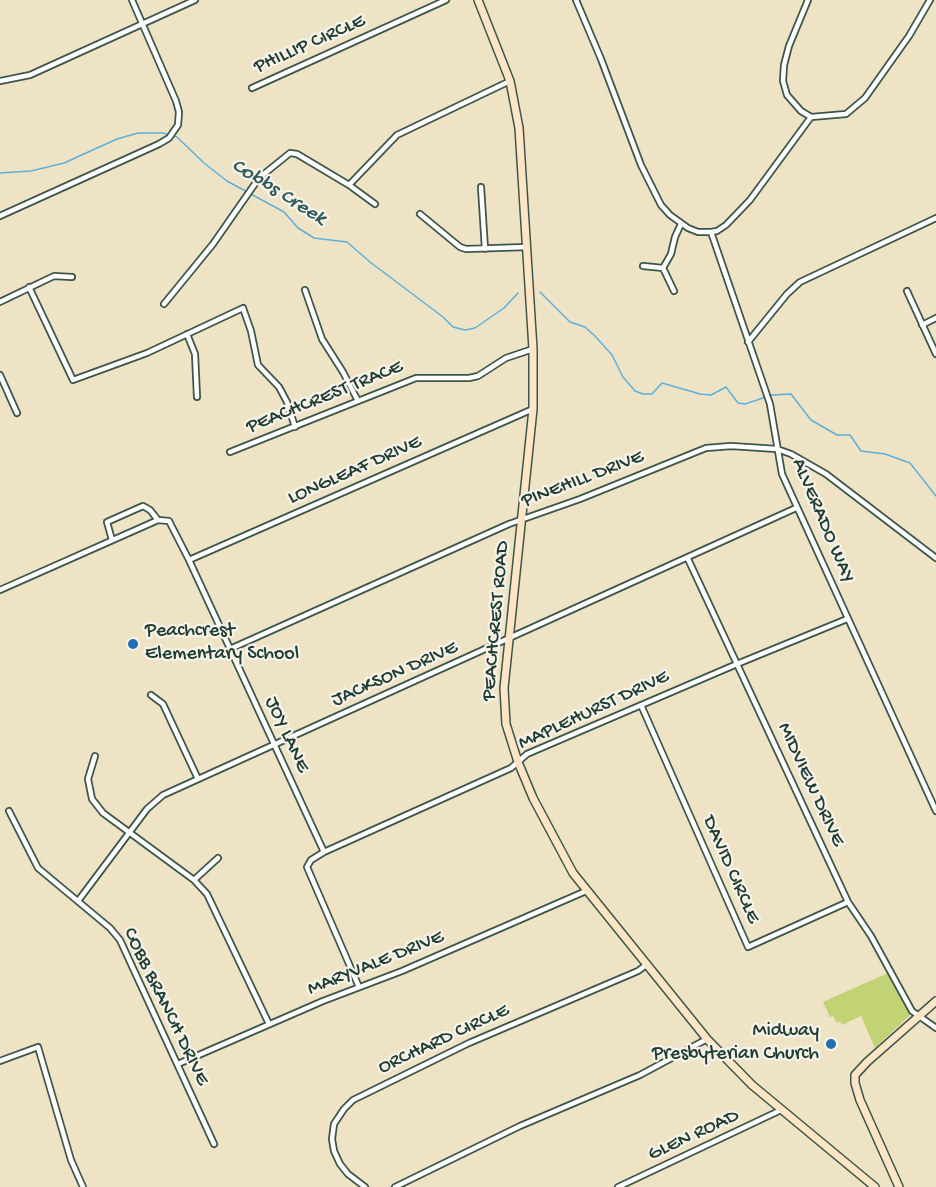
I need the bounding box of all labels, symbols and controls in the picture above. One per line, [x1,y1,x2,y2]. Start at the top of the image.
street label: PHILLIP CIRCLE [251,10,369,80]
water label: Cobbs Creek [226,154,330,232]
street label: PEACHCREST TRACE [243,356,407,440]
street label: LONGLEAF DRIVE [285,431,425,511]
street label: PINEHILL DRIVE [519,446,647,514]
street label: ALVERADO WAY [785,455,859,587]
street label: PEACHCREST ROAD [478,540,516,702]
place label: Peachcrest Elementary School [145,620,299,667]
marker: Peachcrest Elementary School [126,637,140,651]
street label: JACKSON DRIVE [328,637,462,713]
street label: MAPLEHURST DRIVE [515,666,673,756]
street label: JOY LANE [258,693,314,777]
street label: MIDVIEW DRIVE [771,719,849,851]
street label: DAVID CIRCLE [696,812,764,928]
street label: COBB BRANCH DRIVE [116,924,214,1090]
street label: MARYVALE DRIVE [304,926,448,1002]
street label: ORCHARD CIRCLE [375,999,513,1081]
place label: Midway Presbyterian Church [652,1020,819,1067]
marker: Midway Presbyterian Church [824,1037,838,1051]
street label: GLEN ROAD [645,1105,743,1167]

